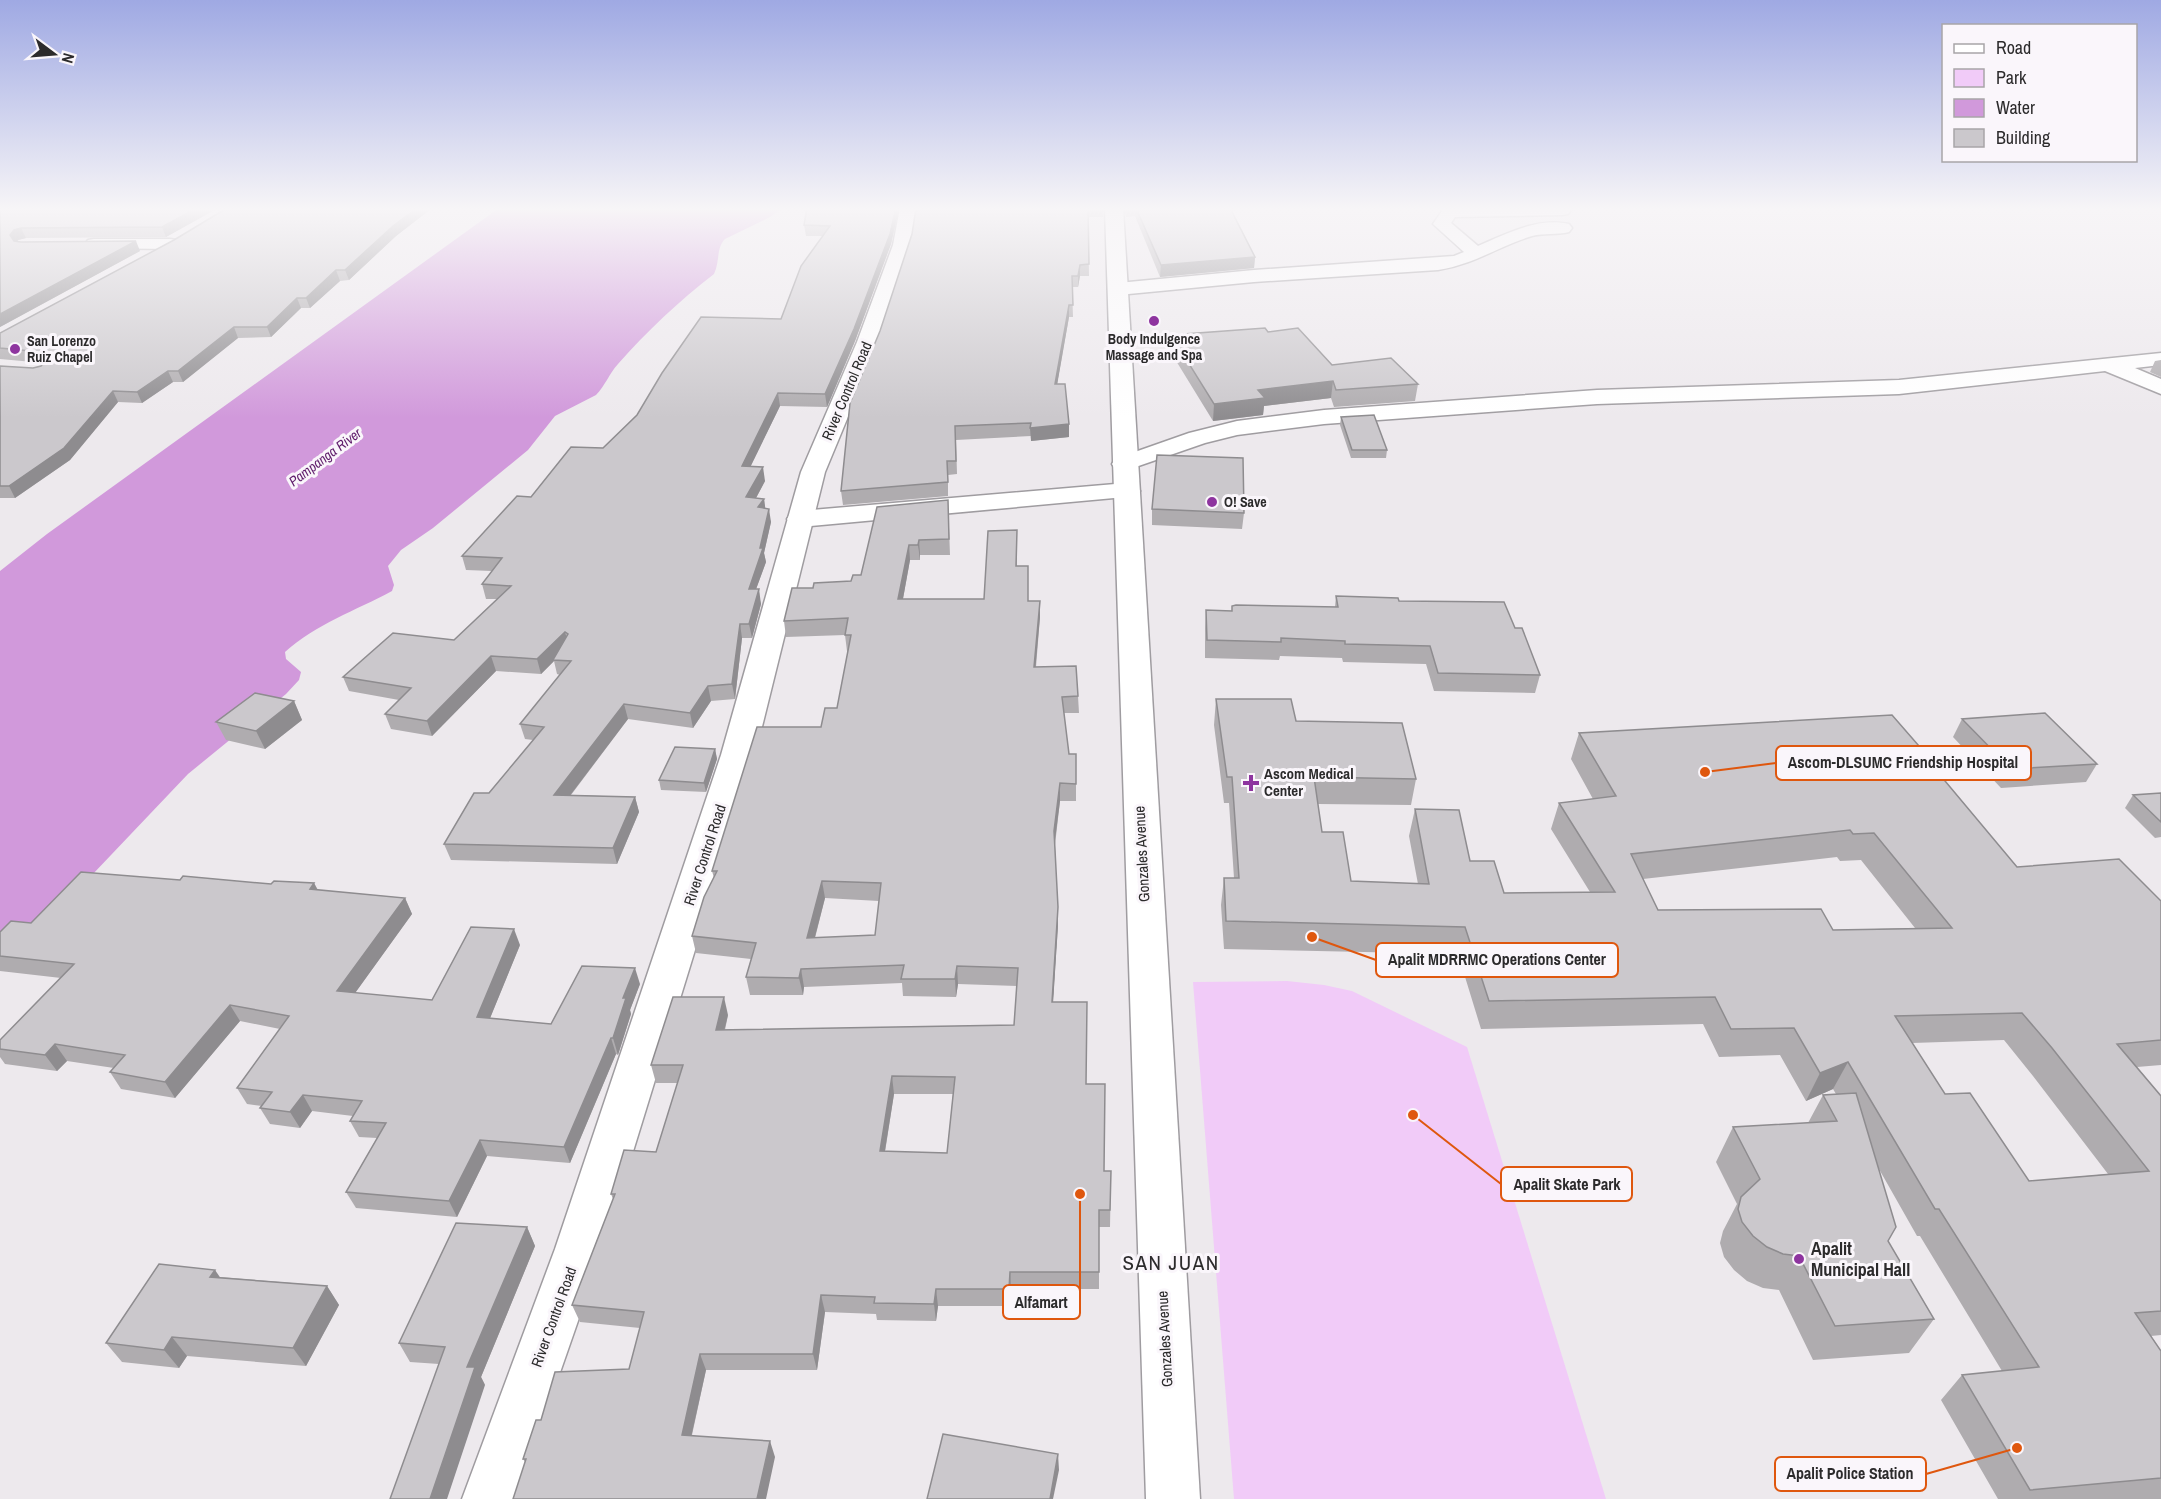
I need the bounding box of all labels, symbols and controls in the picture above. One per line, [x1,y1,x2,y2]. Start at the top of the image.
north arrow [24,24,84,84]
legend [1942,24,2137,162]
text: Road [1996,35,2031,60]
text: N [57,51,80,66]
text: Park [1996,65,2027,90]
text: Water [1996,95,2035,120]
text: Building [1996,125,2051,150]
marker: Body Indulgence Massage and Spa [1147,314,1161,328]
place label: Body Indulgence Massage and Spa [1106,330,1203,364]
place label: San Lorenzo Ruiz Chapel [27,332,96,366]
street label: River Control Road [816,338,877,443]
marker: San Lorenzo Ruiz Chapel [8,342,22,356]
water label: Pampanga River [285,423,366,490]
place label: O! Save [1224,493,1267,511]
marker: O! Save [1205,495,1219,509]
callout: Ascom-DLSUMC Friendship Hospital [1776,746,2031,780]
text: Ascom-DLSUMC Friendship Hospital [1788,751,2018,773]
place label: Ascom Medical Center [1264,763,1354,801]
marker: Ascom Medical Center [1242,774,1260,792]
street label: River Control Road [678,802,731,908]
street label: Gonzales Avenue [1128,805,1155,903]
callout: Apalit MDRRMC Operations Center [1376,943,1618,977]
text: Apalit MDRRMC Operations Center [1388,948,1607,970]
callout: Apalit Skate Park [1501,1167,1632,1201]
text: Apalit Skate Park [1513,1173,1621,1195]
place label: Apalit Municipal Hall [1811,1236,1910,1282]
district label: SAN JUAN [1122,1248,1220,1277]
marker: Apalit Municipal Hall [1792,1252,1806,1266]
street label: River Control Road [526,1264,581,1370]
callout: Alfamart [1003,1285,1080,1319]
street label: Gonzales Avenue [1151,1290,1178,1388]
text: Alfamart [1014,1291,1068,1313]
callout: Apalit Police Station [1775,1457,1926,1491]
text: Apalit Police Station [1787,1462,1913,1484]

